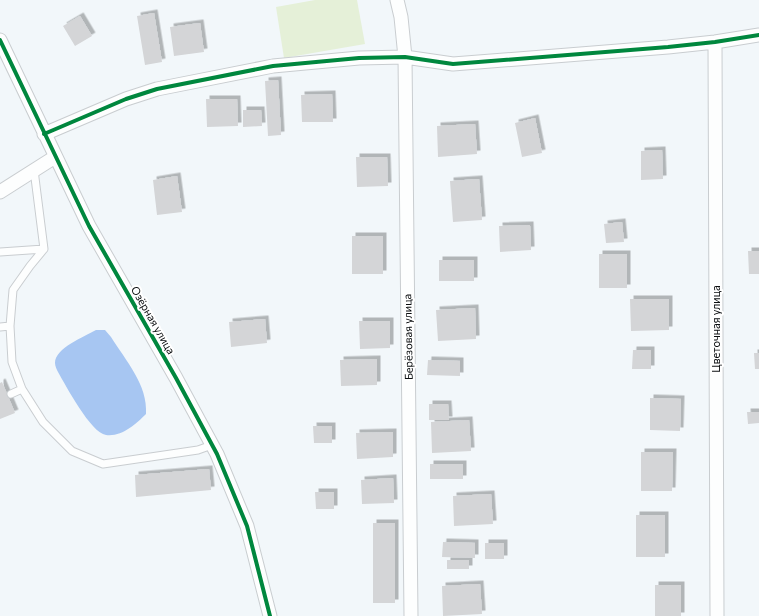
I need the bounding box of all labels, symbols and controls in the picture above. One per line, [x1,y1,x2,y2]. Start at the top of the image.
street label: Озёрная улица [129,283,178,356]
street label: Цветочная улица [709,285,722,373]
street label: Берёзовая улица [400,294,415,380]

